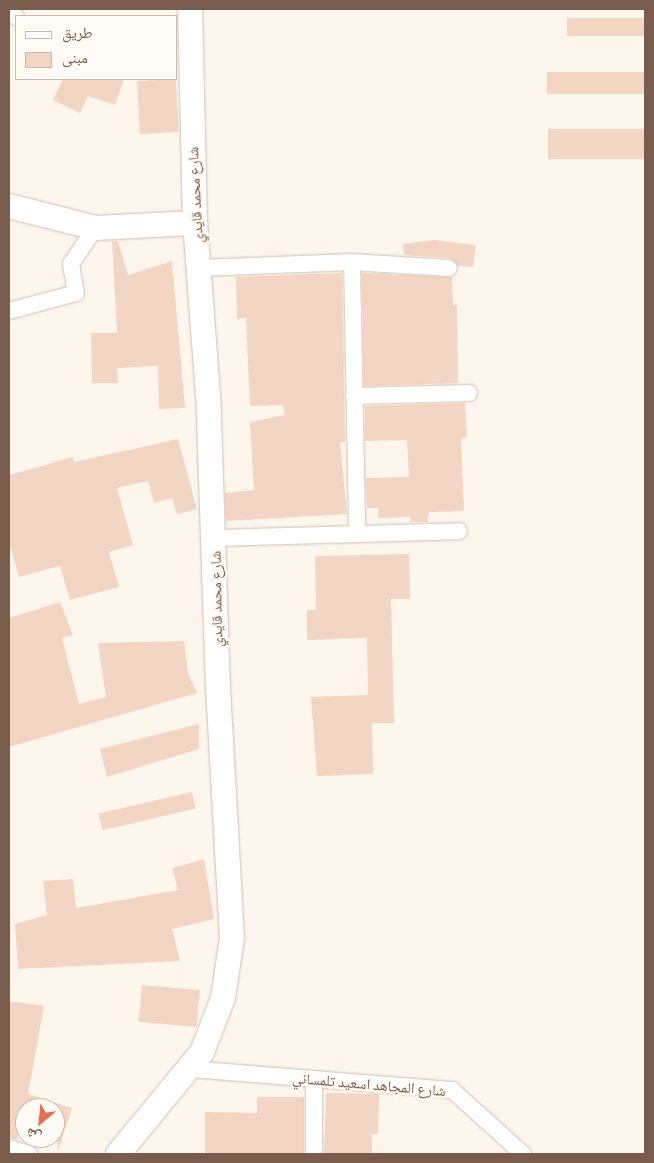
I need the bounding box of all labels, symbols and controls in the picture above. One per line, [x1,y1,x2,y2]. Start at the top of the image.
legend [15,15,178,80]
text: طريق [62,22,93,43]
text: مبنى [62,47,88,68]
street label: شارع محمد قايدي [183,146,207,244]
street label: شارع محمد قايدي [206,551,226,647]
street label: شارع المجاهد اسعيد تلمساني [291,1068,447,1100]
north arrow [15,1098,65,1148]
text: ش [22,1124,44,1148]

